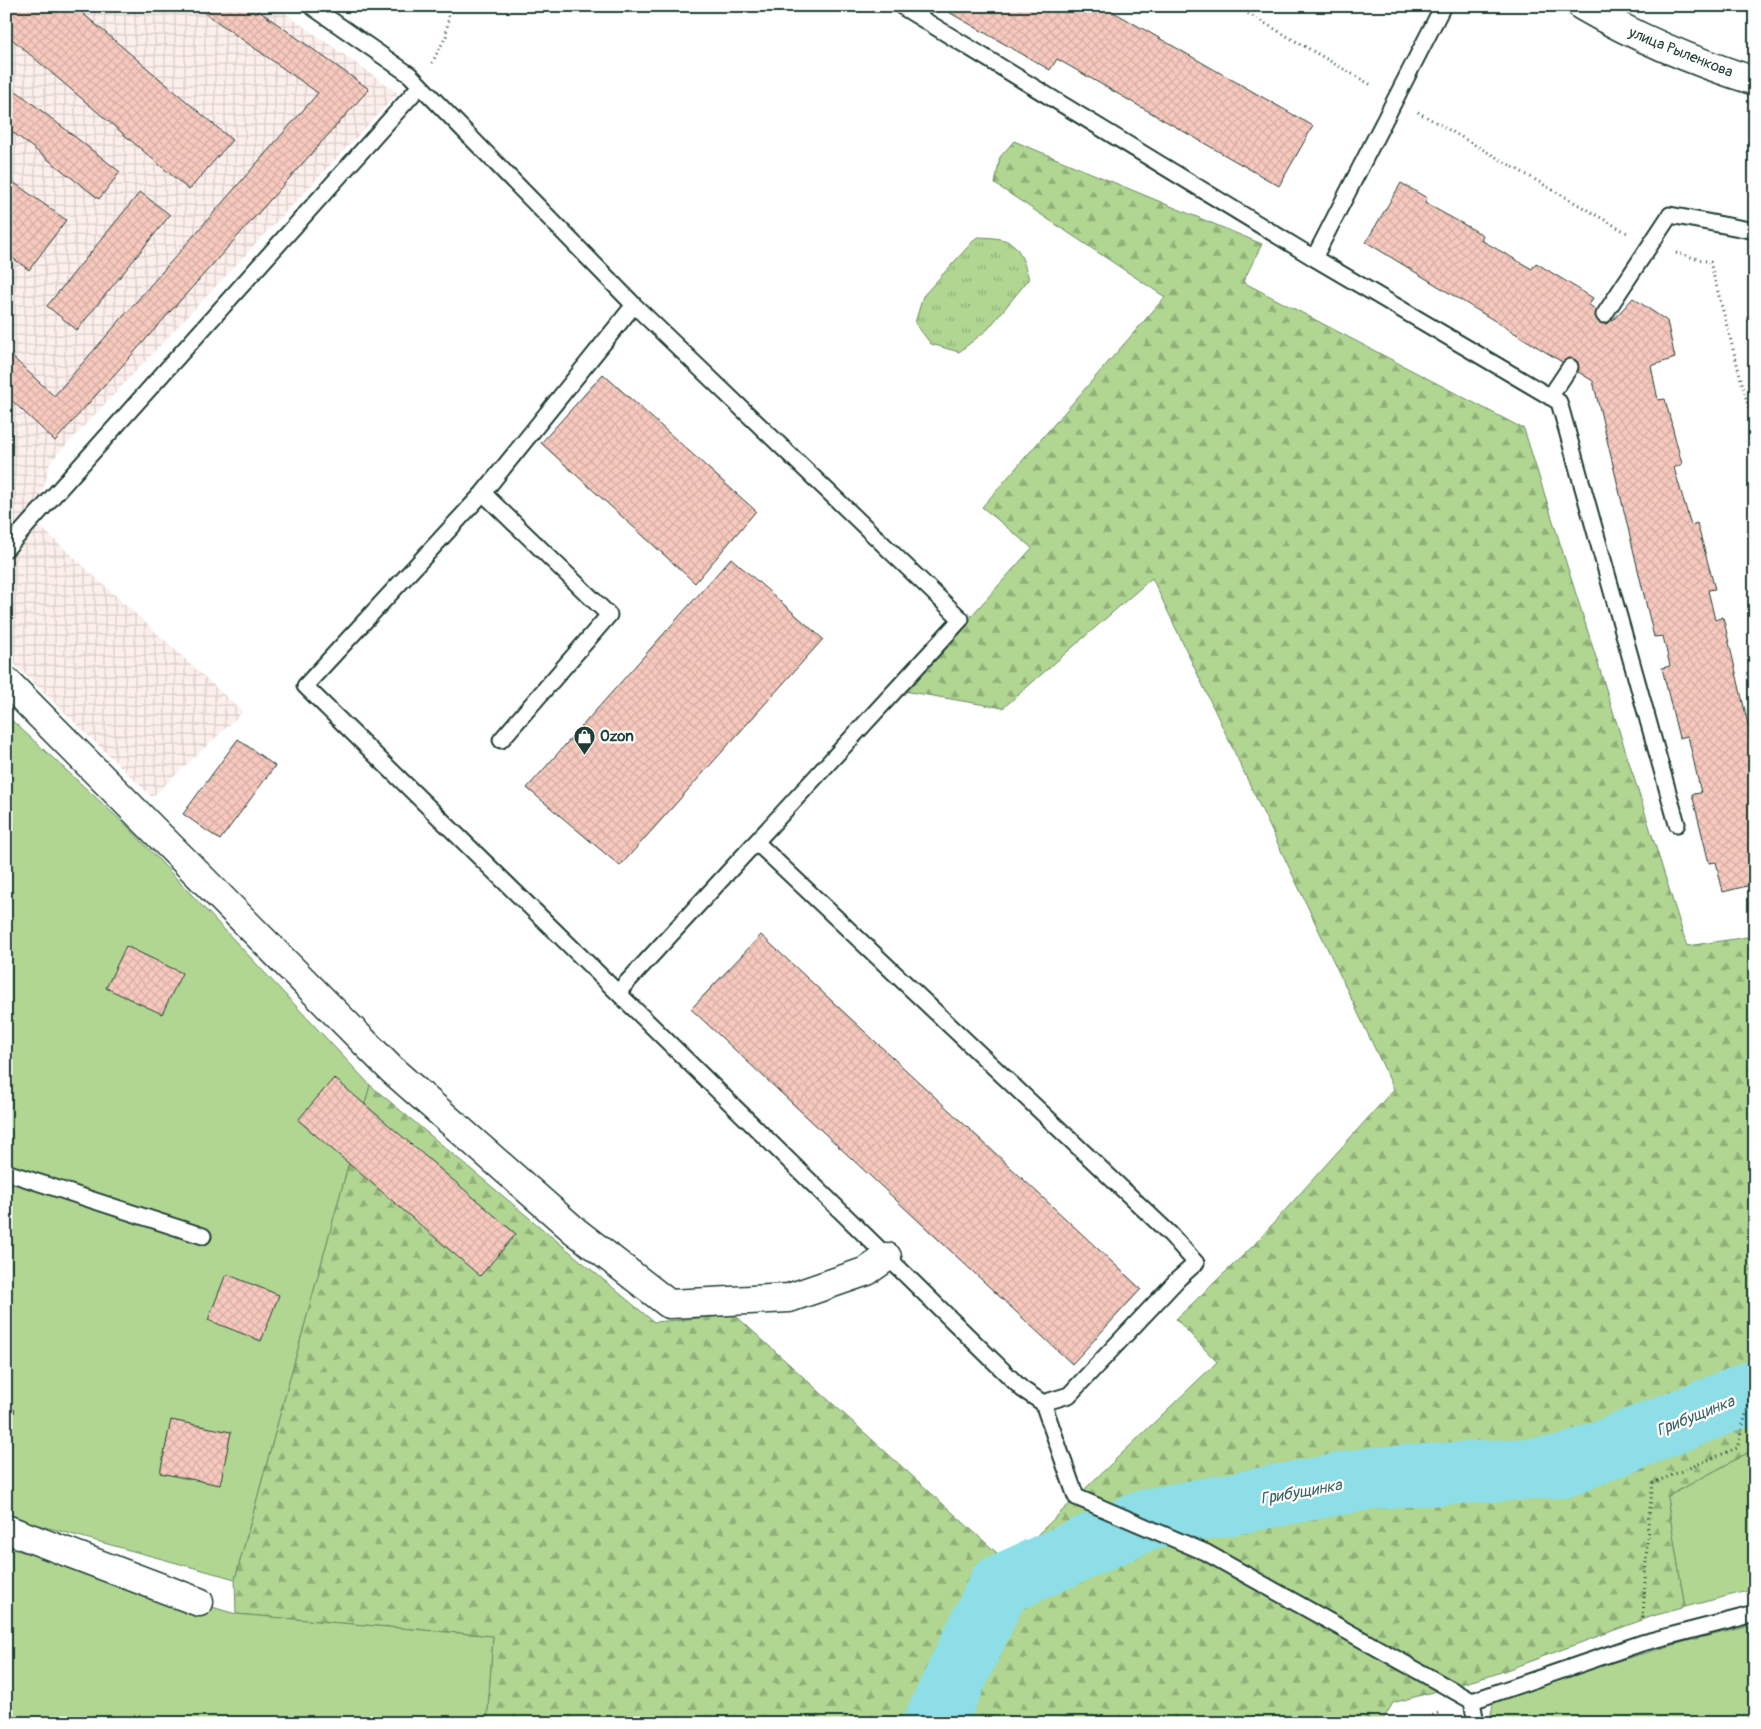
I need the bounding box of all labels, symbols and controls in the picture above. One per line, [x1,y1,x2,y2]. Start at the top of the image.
street label: улица Рыленкова [1625,23,1736,82]
shop icon: Ozon [572,724,596,755]
place label: Ozon [600,727,634,746]
water label: Грибущинка [1654,1391,1739,1441]
water label: Грибущинка [1259,1475,1345,1509]

